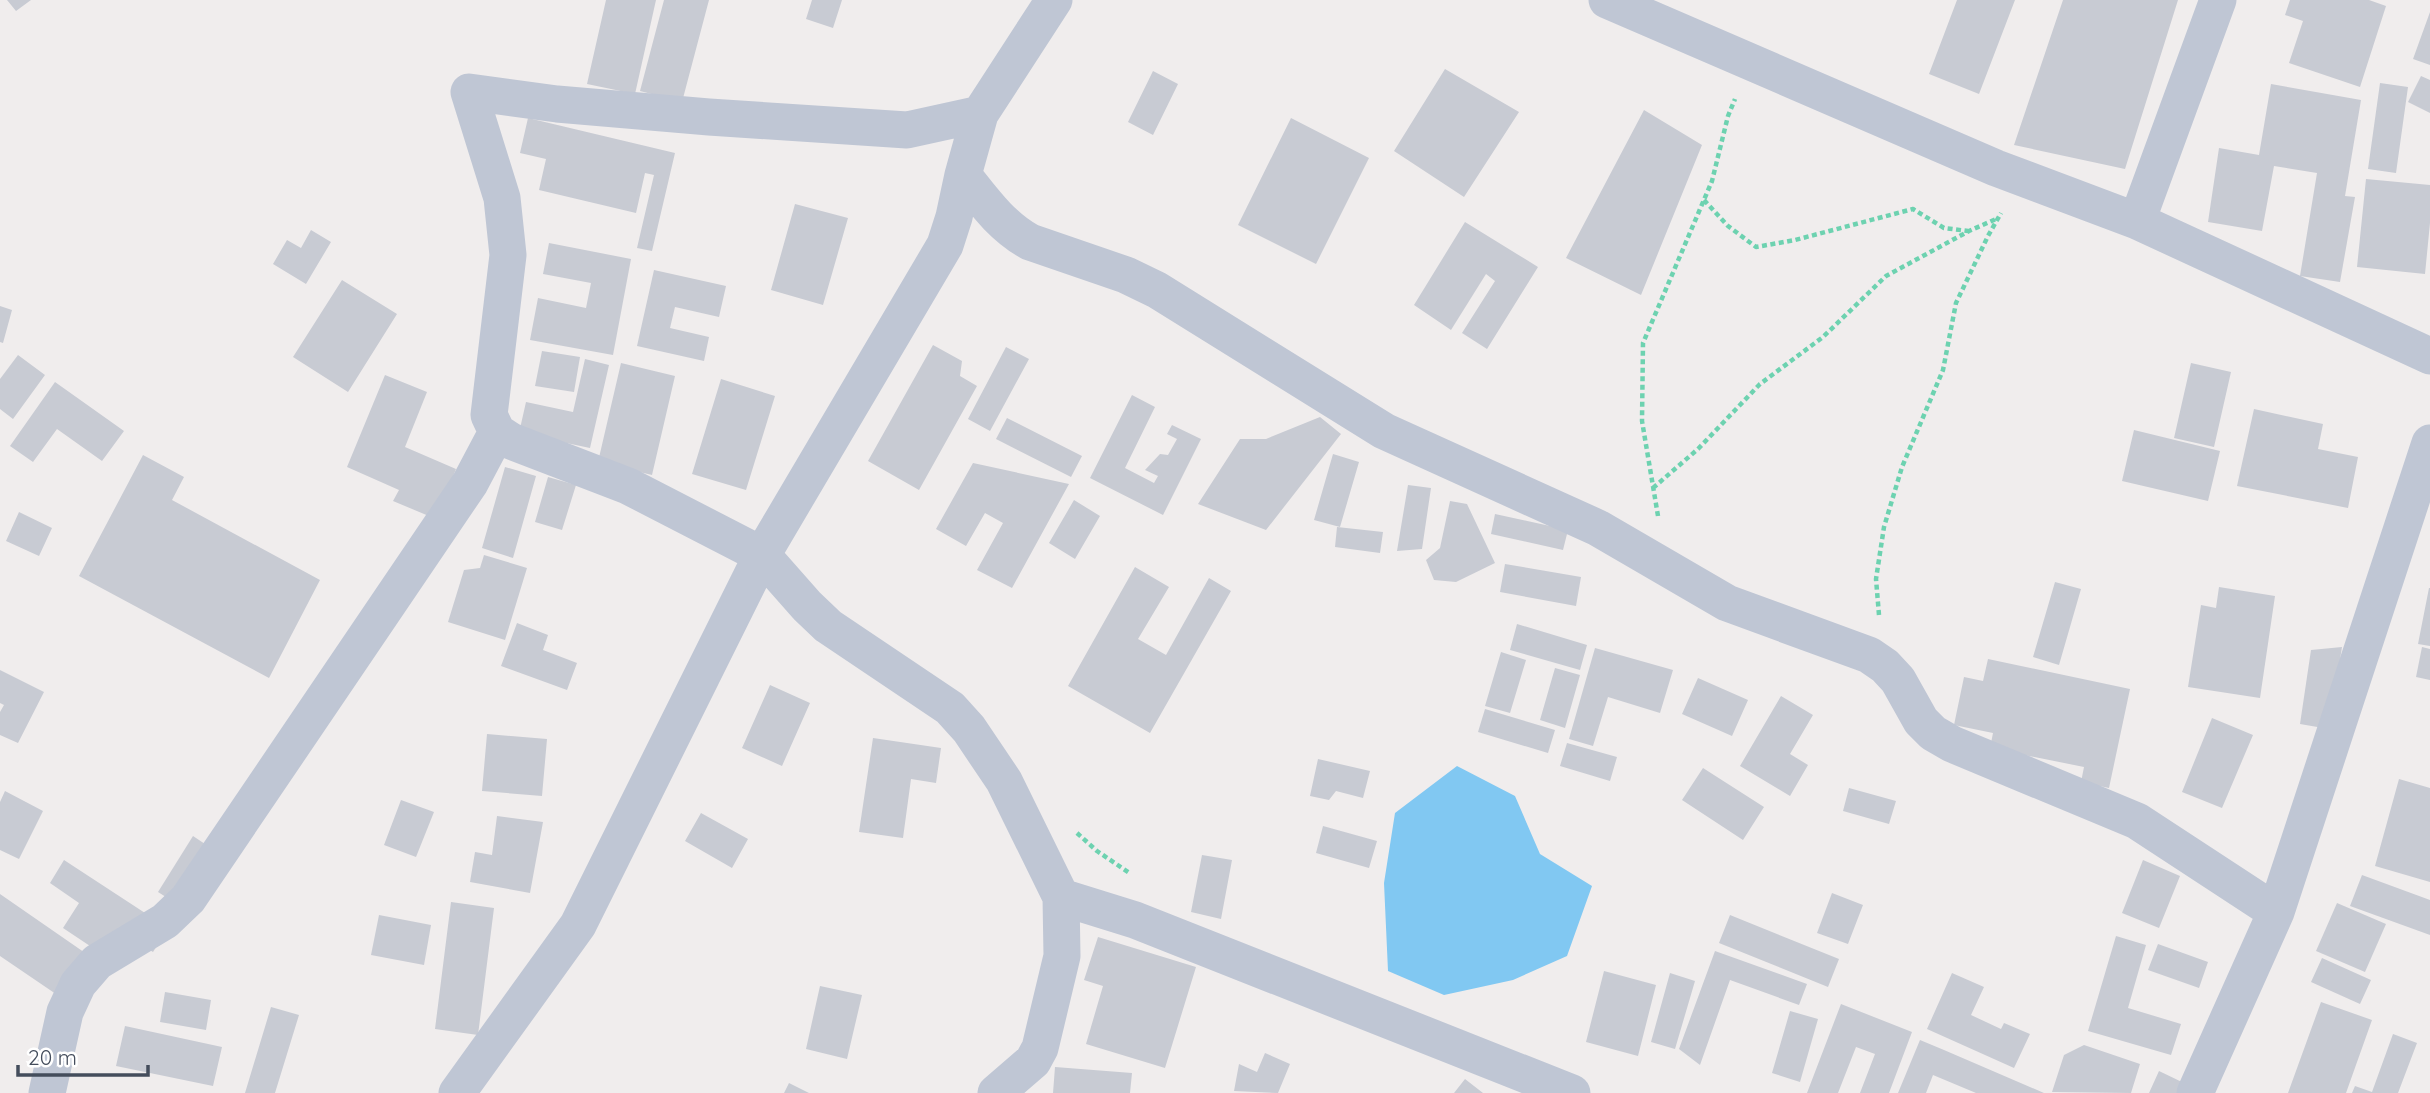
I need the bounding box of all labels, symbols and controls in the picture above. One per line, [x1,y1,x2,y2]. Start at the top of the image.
scale bar [18,1034,147,1078]
text: 20 m [28,1044,77,1070]

